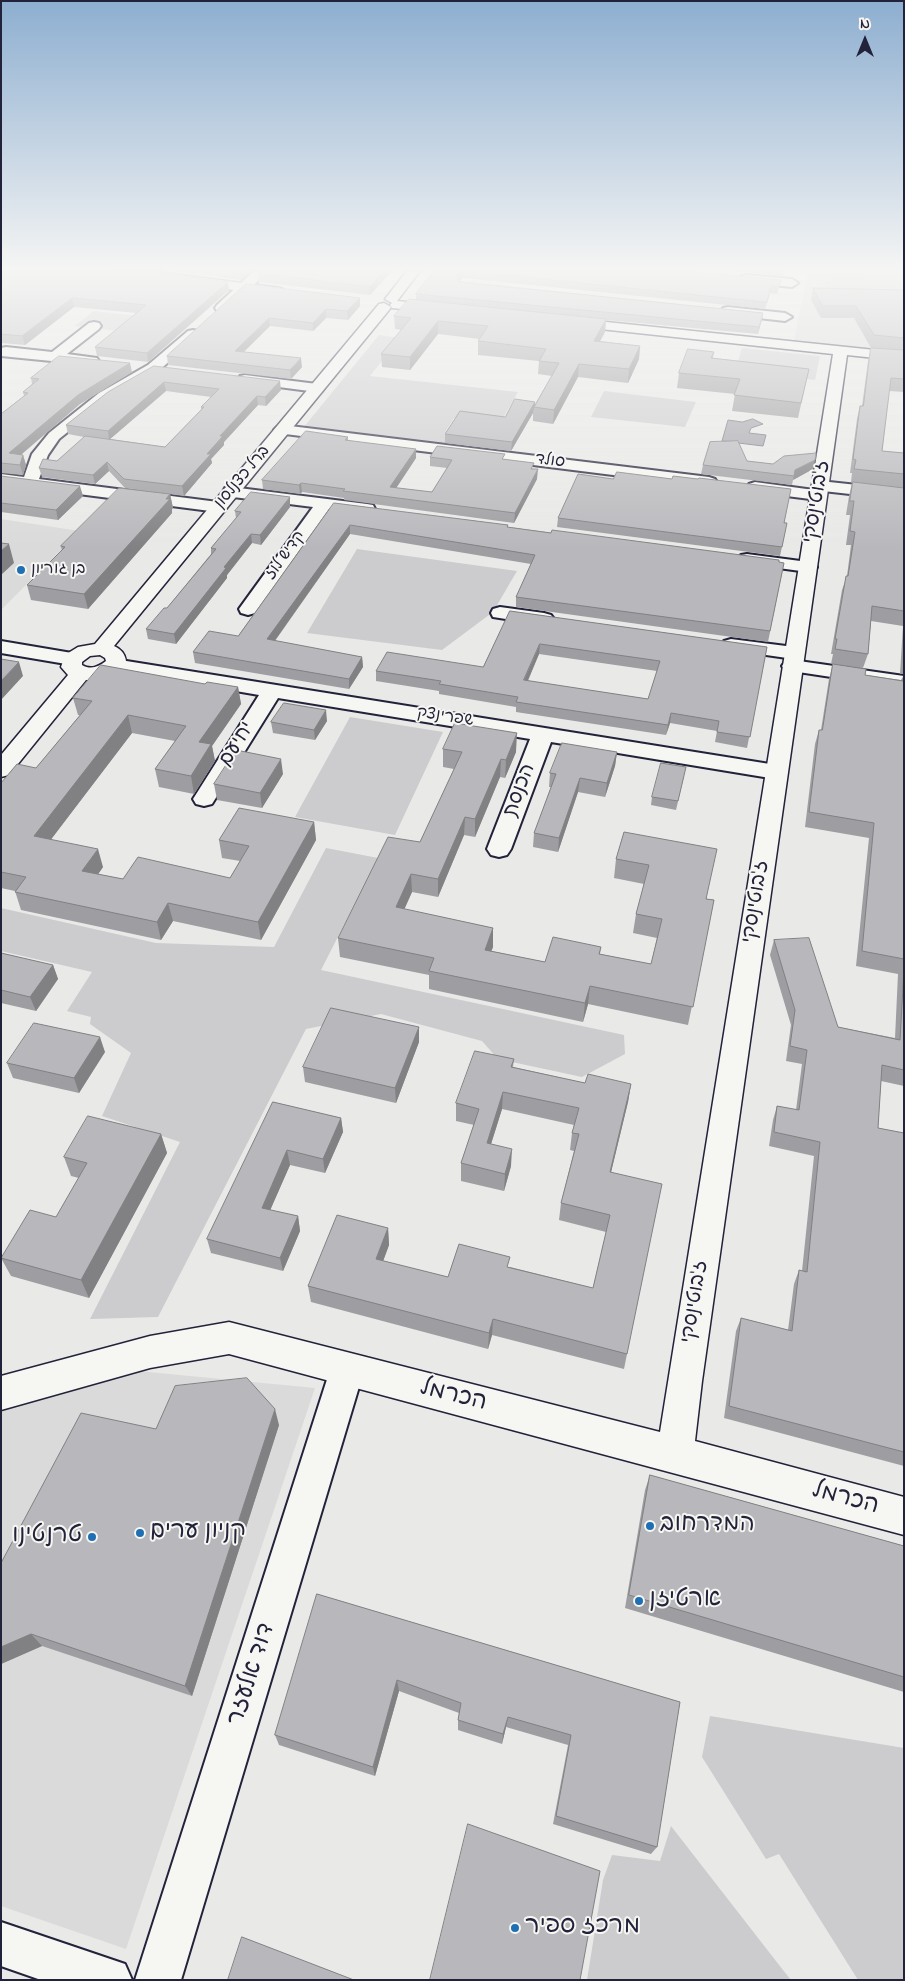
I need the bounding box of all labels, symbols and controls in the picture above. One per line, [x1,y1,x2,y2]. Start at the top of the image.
text: N [860,14,870,35]
north arrow [840,15,890,65]
street label: ברל כצנלסון [211,443,275,513]
street label: סולד [534,451,566,473]
street label: ז'בוטינסקי [800,459,836,545]
street label: קדיש לוז [262,528,310,584]
place label: בן גוריון [31,560,85,580]
marker: בן גוריון [15,564,27,576]
street label: שפרינצק [415,704,475,732]
street label: יחיעם [215,718,261,772]
street label: הכנסת [500,761,542,821]
street label: ז'בוטינסקי [739,859,775,945]
street label: ז'בוטינסקי [678,1259,714,1345]
street label: הכרמל [416,1375,490,1419]
street label: הכרמל [808,1477,882,1523]
place label: המדרחוב [660,1512,755,1540]
place label: קניון ערים [150,1519,246,1547]
marker: המדרחוב [644,1520,656,1532]
place label: טרנטינו [12,1523,82,1551]
marker: קניון ערים [134,1527,146,1539]
marker: טרנטינו [86,1531,98,1543]
place label: ארטיזן [649,1587,721,1615]
marker: ארטיזן [633,1595,645,1607]
street label: דוד אלעזר [223,1620,283,1730]
place label: מרכז ספיר [525,1914,640,1942]
marker: מרכז ספיר [509,1922,521,1934]

